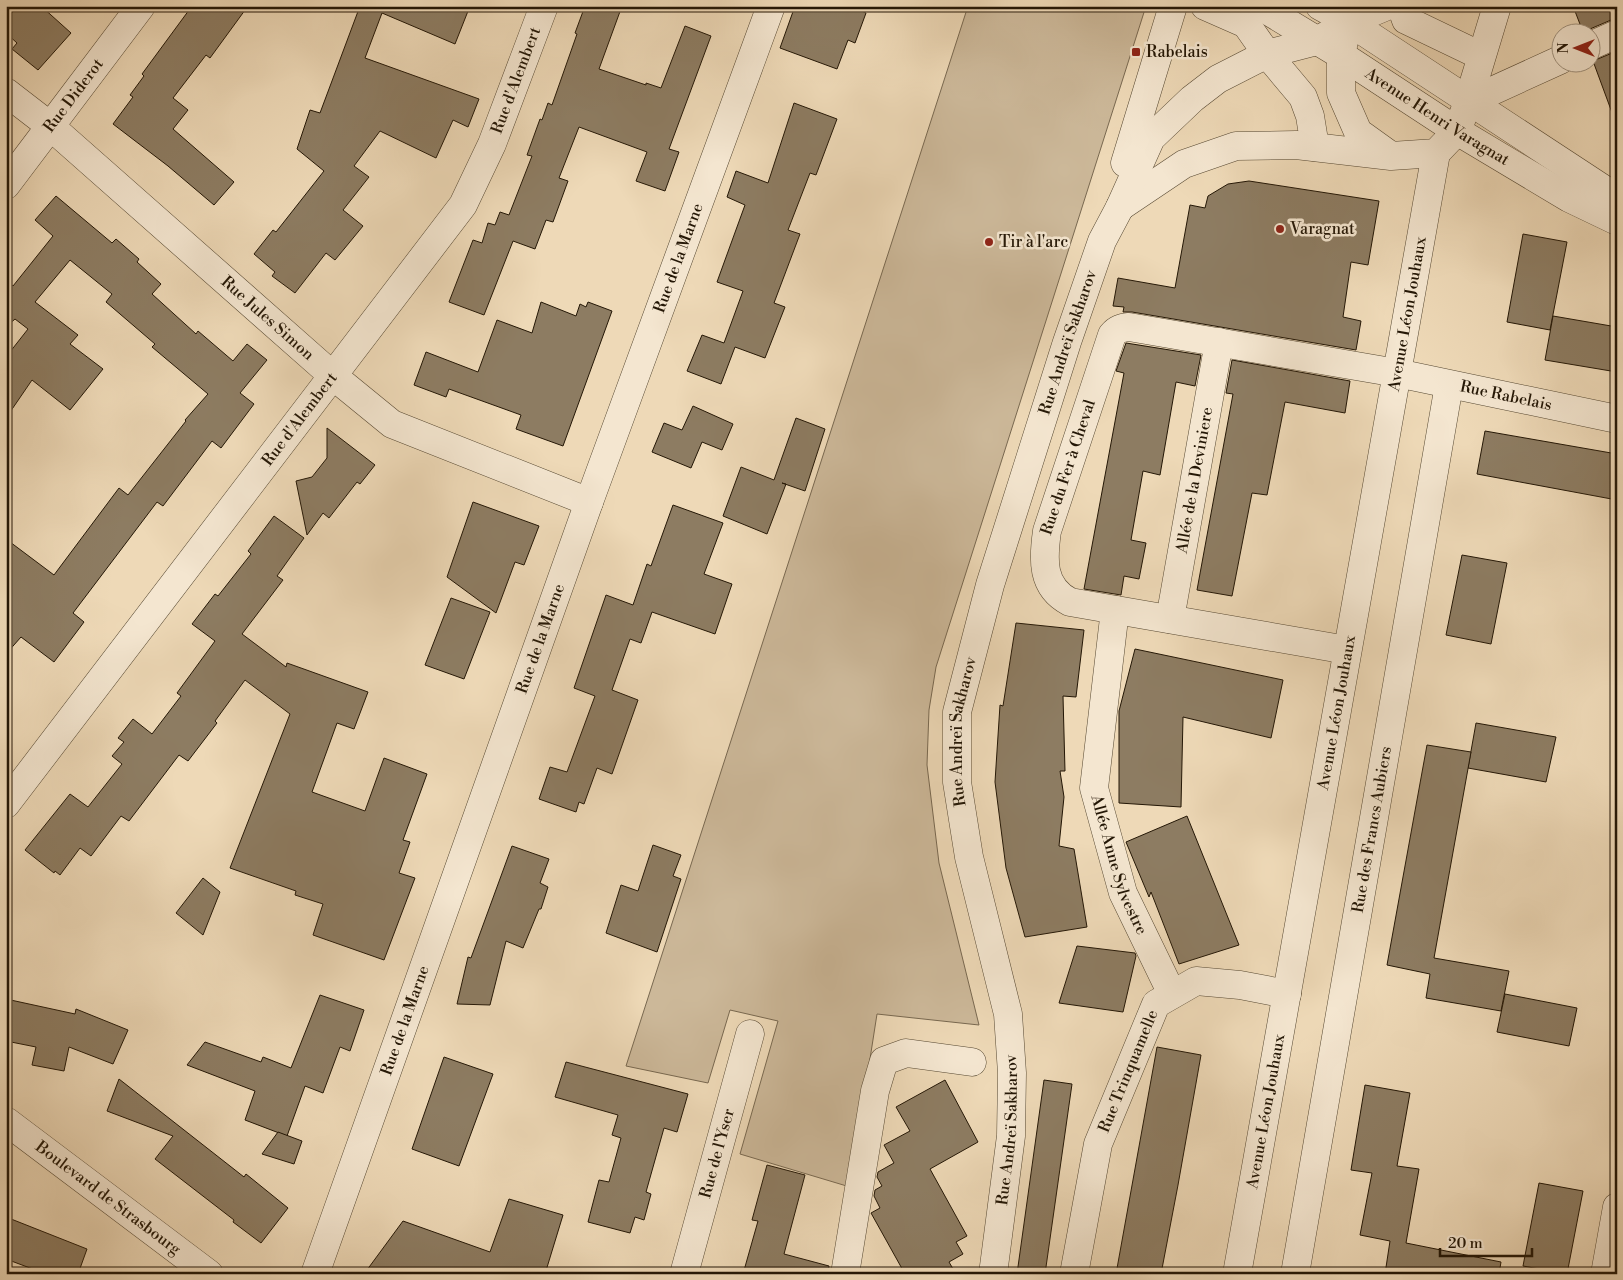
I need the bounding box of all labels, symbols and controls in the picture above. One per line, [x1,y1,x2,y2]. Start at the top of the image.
north arrow [1550,22,1600,72]
street label: Rue d'Alembert [487,24,545,136]
place label: Rabelais [1146,42,1208,62]
text: N [1555,42,1573,54]
marker: Rabelais [1130,46,1142,58]
street label: Rue Diderot [39,54,108,137]
street label: Avenue Henri Varagnat [1360,63,1513,170]
street label: Rue de la Marne [649,201,708,316]
place label: Varagnat [1289,219,1355,239]
marker: Varagnat [1274,223,1286,235]
place label: Tir à l'arc [999,232,1068,252]
street label: Avenue Léon Jouhaux [1384,234,1431,394]
marker: Tir à l'arc [983,236,995,248]
street label: Rue Andreï Sakharov [1035,266,1102,417]
street label: Rue Jules Simon [217,272,319,365]
street label: Rue d'Alembert [258,368,342,470]
street label: Rue Rabelais [1458,376,1554,415]
street label: Rue du Fer à Cheval [1036,397,1100,538]
street label: Allée de la Deviniere [1172,405,1217,556]
street label: Rue de la Marne [512,581,569,696]
street label: Avenue Léon Jouhaux [1313,633,1360,793]
street label: Rue Andreï Sakharov [947,654,981,808]
street label: Rue des Francs Aubiers [1348,745,1396,914]
street label: Allée Anne Sylvestre [1086,792,1152,938]
street label: Rue de la Marne [376,963,434,1078]
street label: Rue Trinquamelle [1094,1007,1162,1136]
street label: Avenue Léon Jouhaux [1242,1032,1290,1191]
street label: Rue Andreï Sakharov [992,1053,1022,1207]
street label: Rue de l'Yser [695,1106,739,1201]
street label: Boulevard de Strasbourg [31,1136,185,1260]
scale bar [1440,1225,1533,1257]
text: 20 m [1448,1234,1483,1253]

